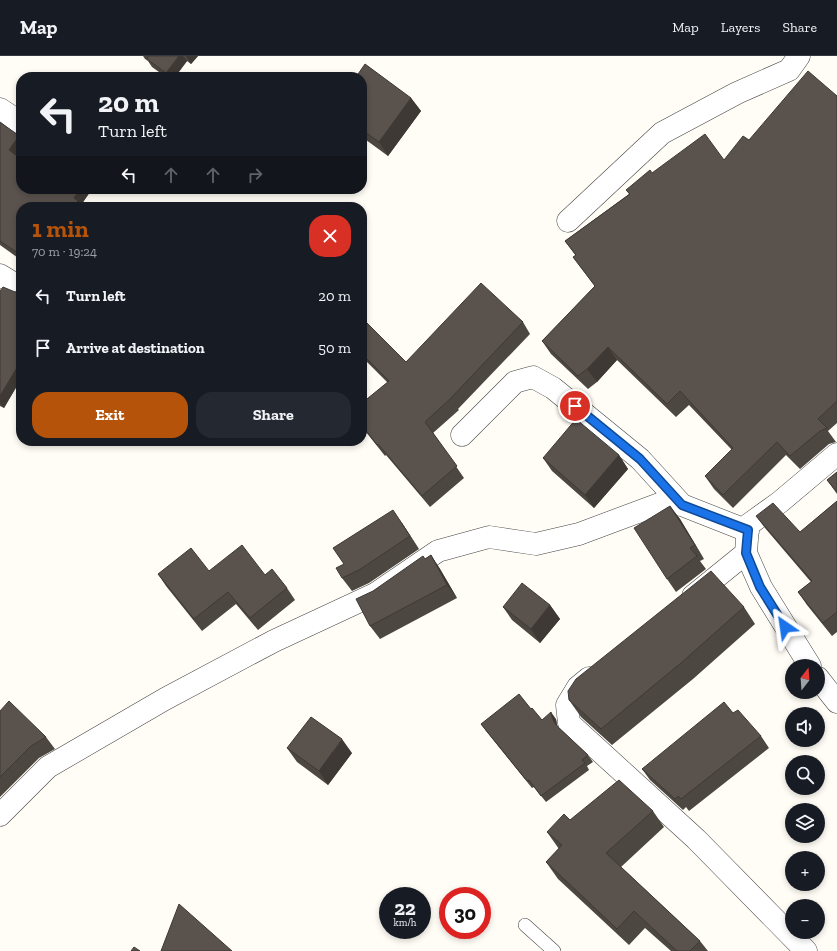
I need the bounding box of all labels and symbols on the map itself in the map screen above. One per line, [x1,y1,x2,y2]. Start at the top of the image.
pin [558,389,592,423]
position arrow [764,606,806,648]
north arrow [785,659,825,699]
speed limit sign: 30 [439,887,491,939]

